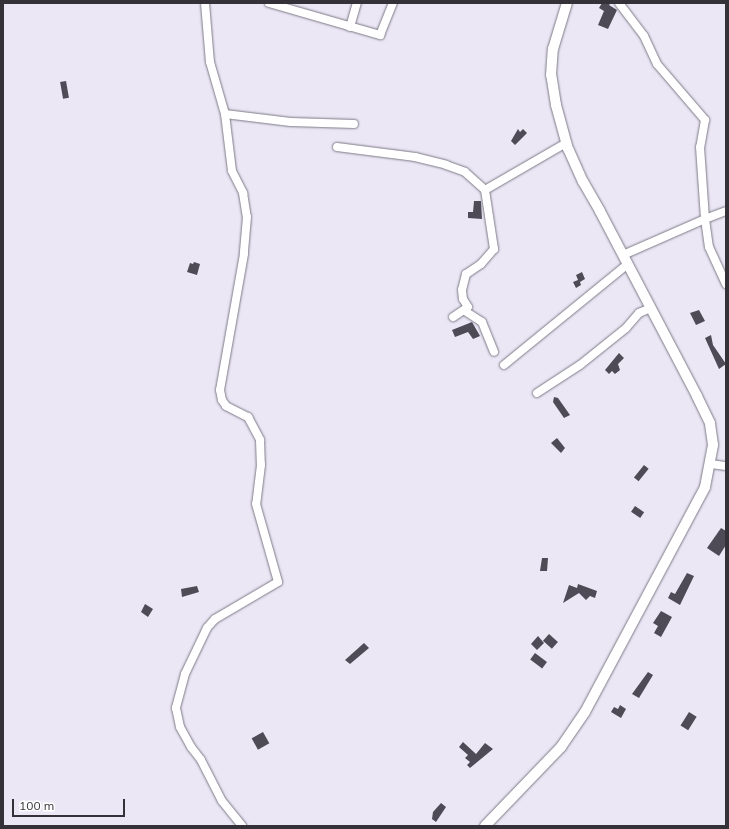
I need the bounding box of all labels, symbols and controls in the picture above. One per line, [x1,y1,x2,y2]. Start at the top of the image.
scale bar [14,791,127,817]
text: 100 m [19,798,54,813]

